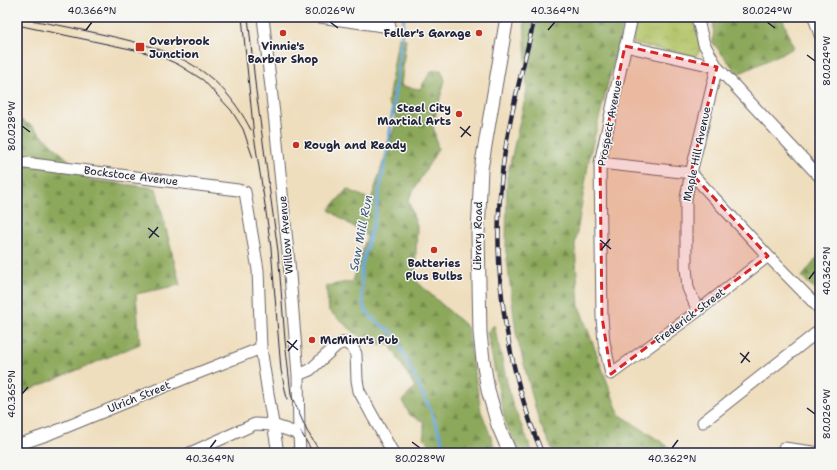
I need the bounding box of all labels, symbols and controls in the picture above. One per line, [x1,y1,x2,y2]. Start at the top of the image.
text: 40.366°N [67,4,117,17]
text: 80.026°W [305,4,356,17]
text: 40.364°N [531,4,579,17]
text: 80.024°W [742,4,792,17]
place label: Feller's Garage [384,26,471,41]
marker: Vinnie's Barber Shop [278,28,288,38]
marker: Feller's Garage [474,28,484,38]
place label: Overbrook Junction [149,34,210,62]
text: 80.024°W [820,36,833,86]
place label: Vinnie's Barber Shop [248,39,319,67]
marker: Overbrook Junction [134,41,146,53]
street label: Prospect Avenue [594,79,626,167]
text: 80.028°W [5,100,18,151]
place label: Steel City Martial Arts [377,101,451,129]
street label: Maple Hill Avenue [680,105,714,203]
marker: Steel City Martial Arts [454,109,464,119]
place label: Rough and Ready [304,138,407,153]
marker: Rough and Ready [291,140,301,150]
street label: Bockstoce Avenue [83,163,179,189]
water label: Saw Mill Run [346,194,376,272]
street label: Willow Avenue [275,195,297,275]
street label: Library Road [470,201,486,271]
marker: Batteries Plus Bulbs [429,245,439,255]
text: 40.362°N [820,247,833,295]
place label: Batteries Plus Bulbs [405,256,463,284]
street label: Frederick Street [652,284,729,347]
place label: McMinn's Pub [320,333,399,348]
marker: McMinn's Pub [307,335,317,345]
text: 40.365°N [5,370,18,418]
street label: Ulrich Street [105,378,173,416]
text: 80.026°W [820,388,833,439]
text: 40.364°N [186,452,234,465]
text: 80.028°W [395,452,446,465]
text: 40.362°N [648,452,696,465]

